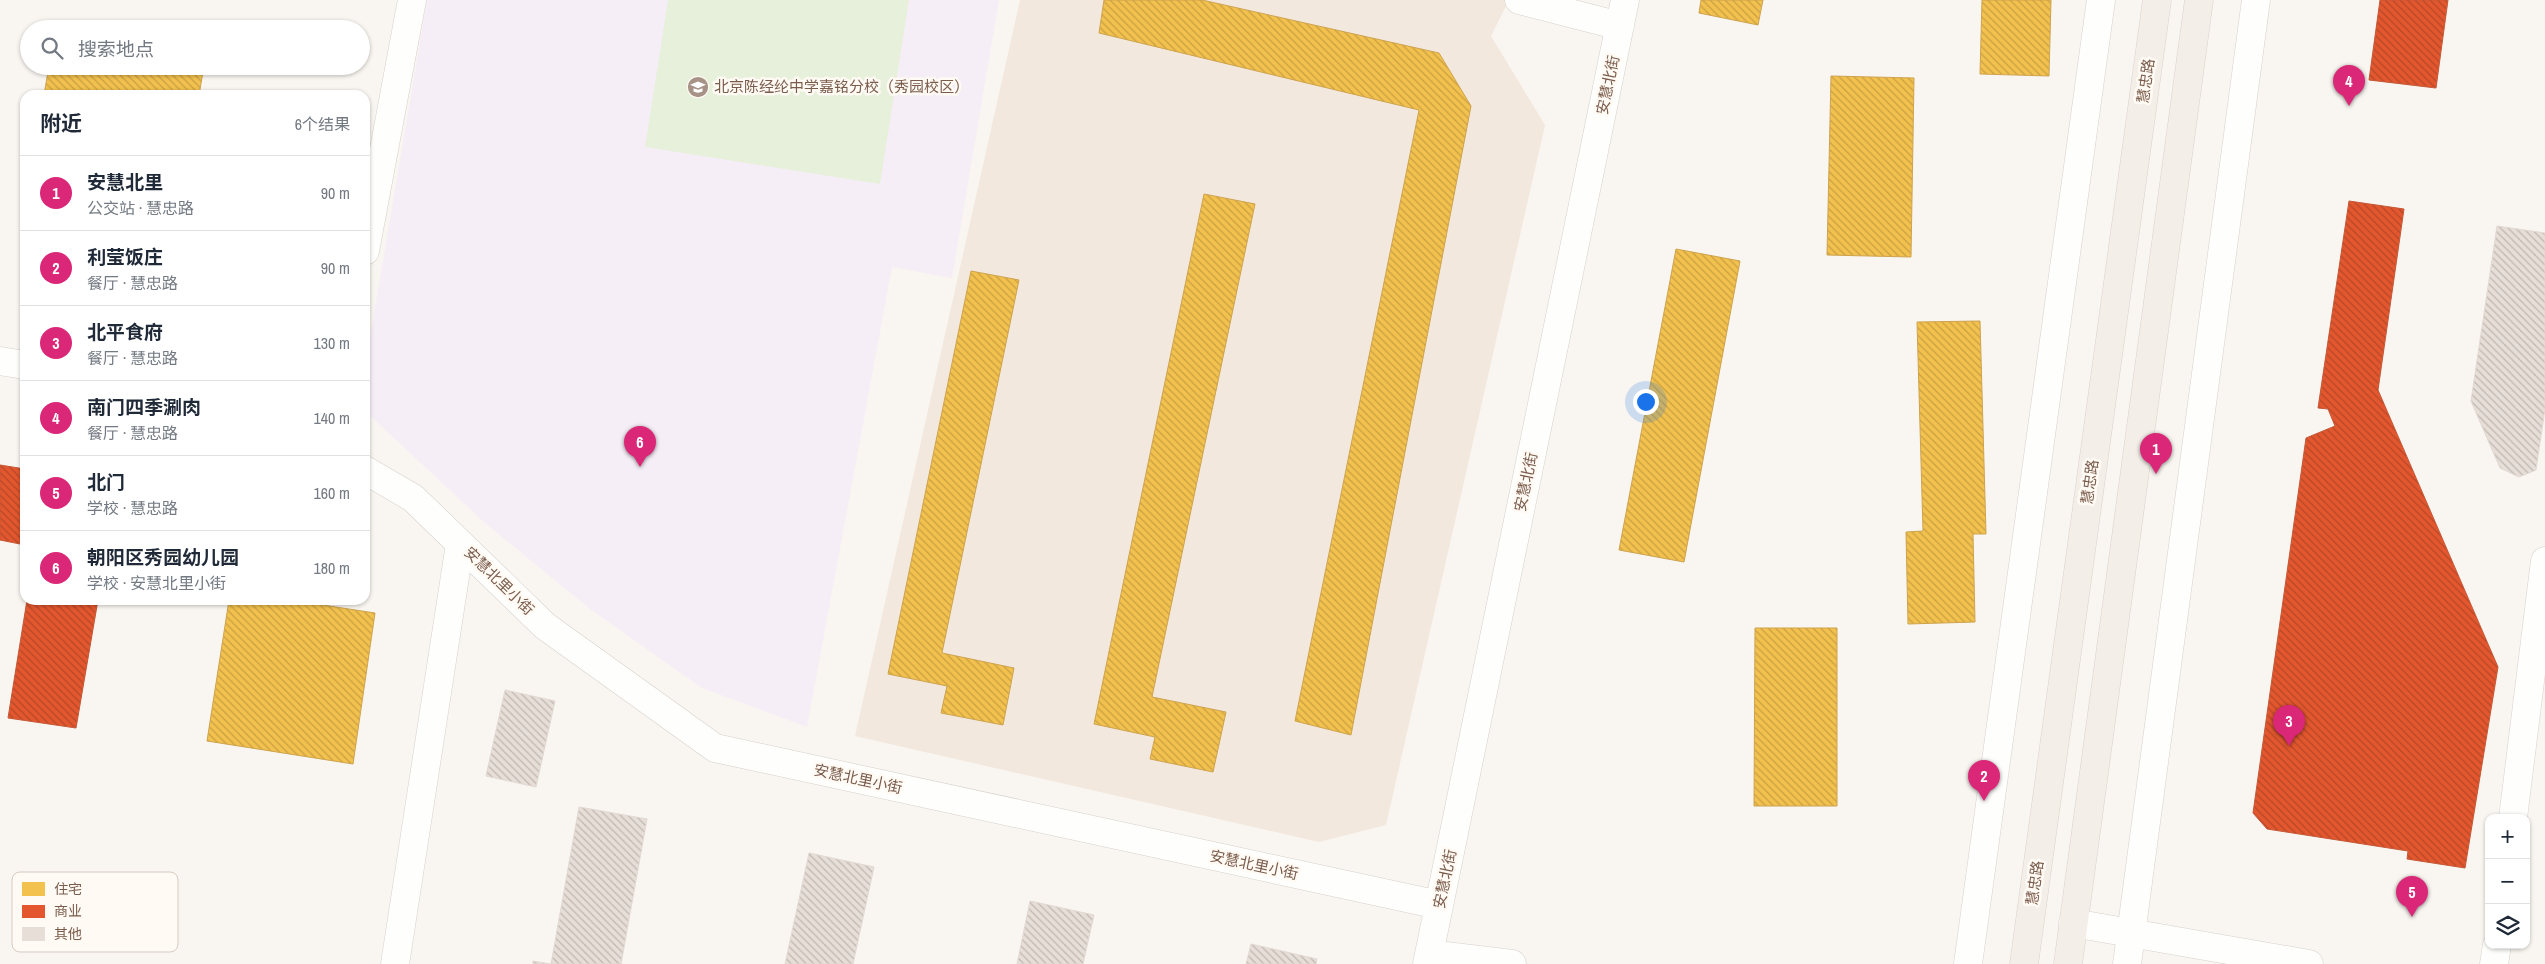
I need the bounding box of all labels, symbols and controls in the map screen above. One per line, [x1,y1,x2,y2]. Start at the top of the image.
search box [20,20,370,75]
icon: search [38,34,66,62]
text: 搜索地点 [78,36,154,62]
street label: 安慧北街 [1591,53,1624,116]
street label: 慧忠路 [2132,57,2159,105]
pin: 4 [2333,65,2365,106]
school or university icon: 北京陈经纶中学嘉铭分校（秀园校区） [686,75,710,99]
place label: 北京陈经纶中学嘉铭分校（秀园校区） [714,76,969,97]
text: 附近 [40,109,82,138]
text: 6个结果 [295,113,350,135]
text: 安慧北里 [87,169,163,195]
text: 1 [52,182,60,204]
text: 90 m [321,182,350,204]
text: 公交站 · 慧忠路 [87,197,194,219]
text: 利莹饭庄 [87,244,163,270]
text: 2 [52,257,60,279]
text: 90 m [321,257,350,279]
text: 餐厅 · 慧忠路 [87,272,178,294]
text: 北平食府 [87,319,163,345]
text: 3 [52,332,60,354]
text: 130 m [314,332,350,354]
text: 餐厅 · 慧忠路 [87,347,178,369]
your location [1633,389,1659,415]
text: 南门四季涮肉 [87,394,201,420]
text: 4 [52,407,60,429]
text: 140 m [314,407,350,429]
text: 餐厅 · 慧忠路 [87,422,178,444]
pin: 6 [624,426,656,467]
pin: 1 [2140,433,2172,474]
street label: 安慧北街 [1509,450,1542,513]
street label: 慧忠路 [2076,458,2103,506]
text: 北门 [87,469,125,495]
text: 5 [52,482,60,504]
text: 160 m [314,482,350,504]
text: 学校 · 慧忠路 [87,497,178,519]
street label: 安慧北里小街 [460,542,539,619]
text: 朝阳区秀园幼儿园 [87,544,239,570]
text: 6 [52,557,60,579]
text: 180 m [314,557,350,579]
text: 学校 · 安慧北里小街 [87,572,226,594]
pin: 3 [2273,705,2305,746]
street label: 安慧北里小街 [812,759,904,798]
pin: 2 [1968,760,2000,801]
map controls [2485,814,2530,949]
button: + [2485,814,2530,859]
street label: 安慧北里小街 [1208,845,1300,884]
street label: 安慧北街 [1428,847,1461,910]
street label: 慧忠路 [2021,859,2048,907]
button: − [2485,859,2530,904]
legend [12,872,178,952]
pin: 5 [2396,876,2428,917]
text: 住宅 [54,880,82,898]
text: 商业 [54,902,82,920]
button: layers [2485,904,2530,949]
text: 其他 [54,925,82,943]

